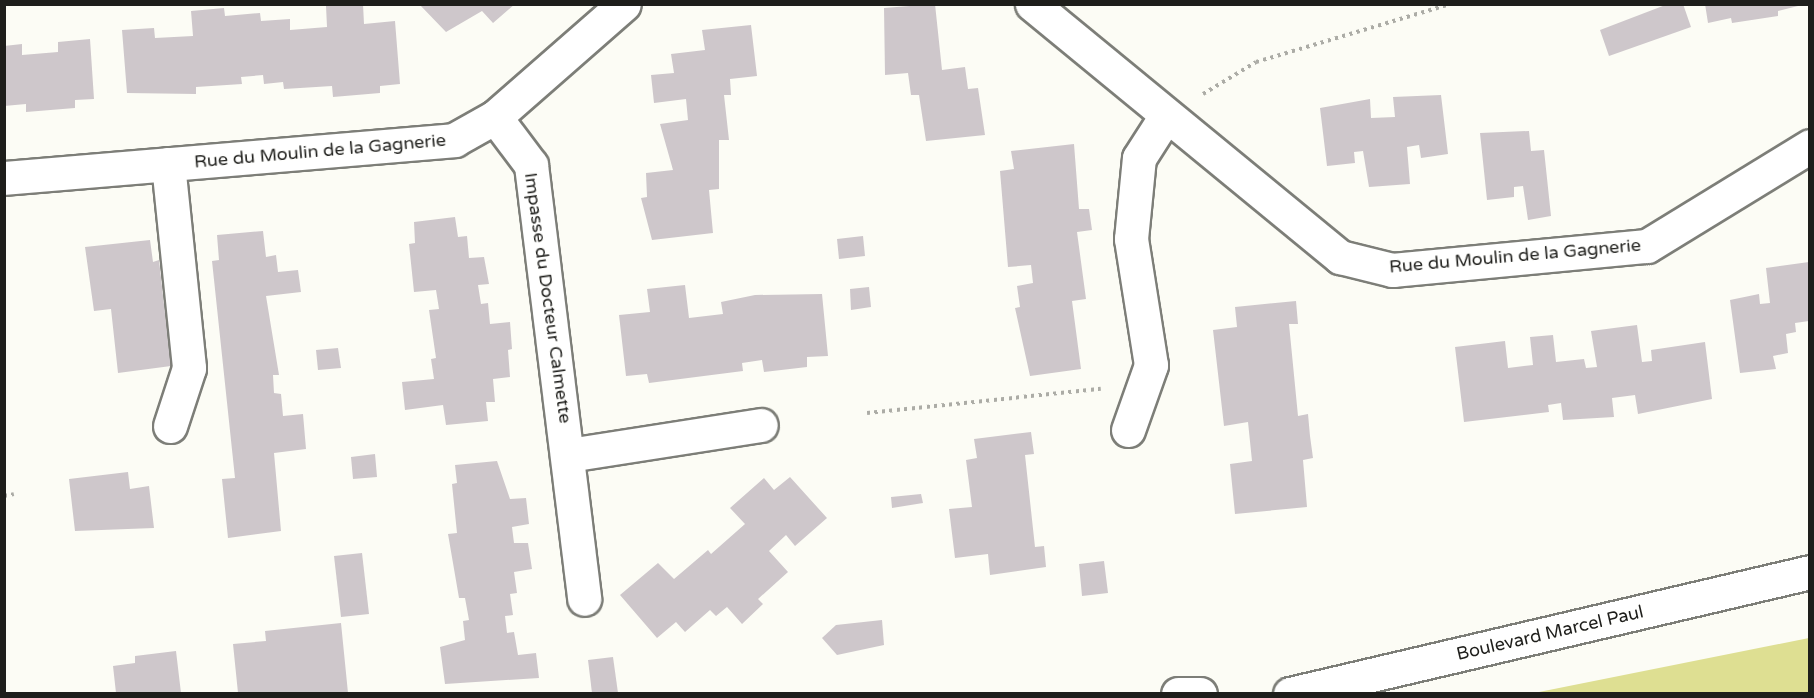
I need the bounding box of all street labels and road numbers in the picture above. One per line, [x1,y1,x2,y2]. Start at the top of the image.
street label: Rue du Moulin de la Gagnerie [193,129,447,173]
street label: Impasse du Docteur Calmette [520,171,576,425]
street label: Rue du Moulin de la Gagnerie [1388,234,1642,278]
street label: Boulevard Marcel Paul [1454,601,1646,665]

